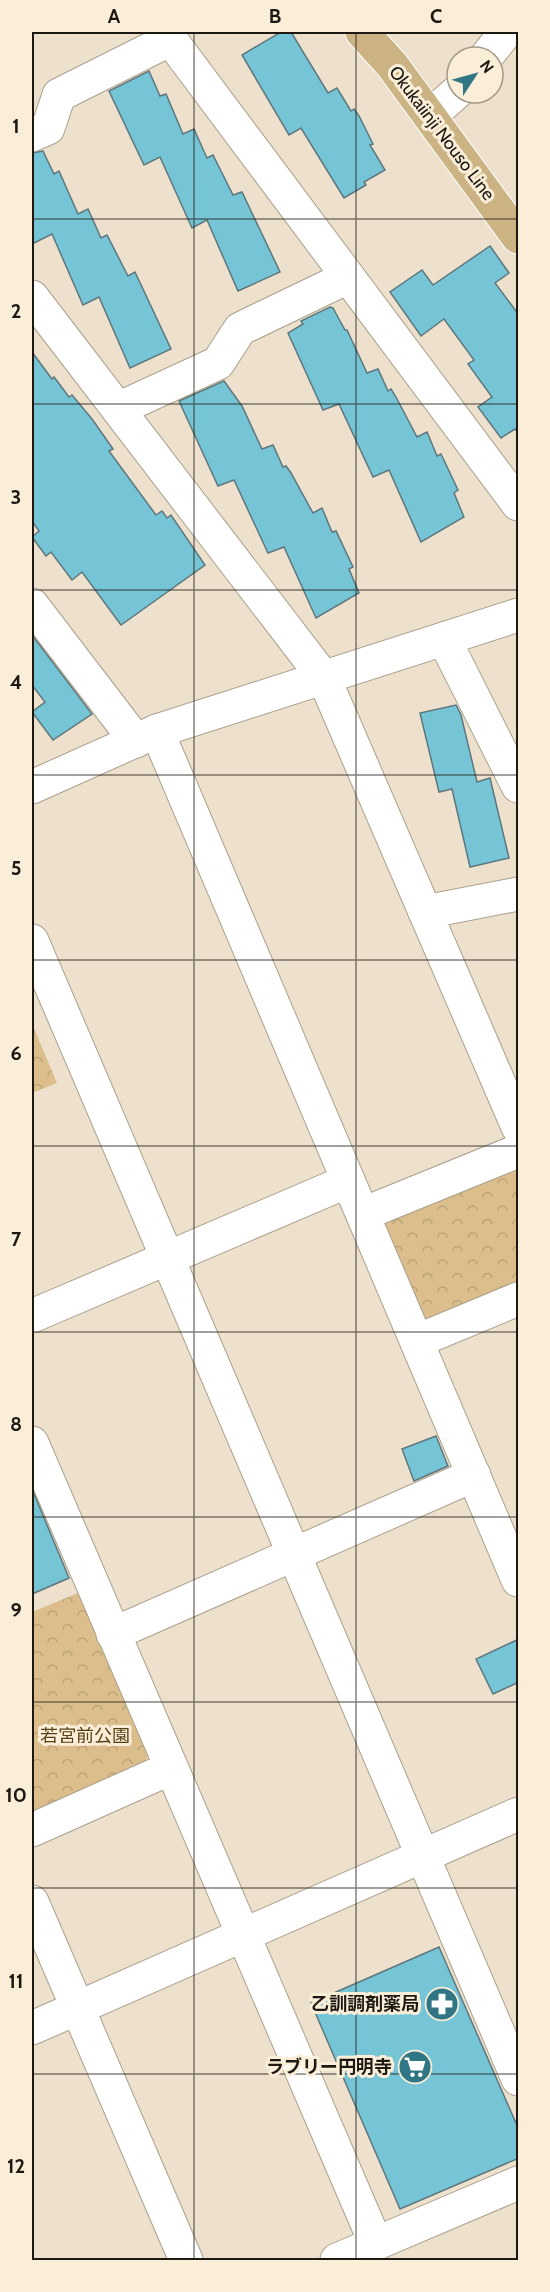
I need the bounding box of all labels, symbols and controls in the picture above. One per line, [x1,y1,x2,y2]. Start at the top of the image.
text: A [108,4,121,28]
text: B [269,4,281,28]
text: C [430,4,442,28]
north arrow [445,45,505,105]
street label: Okukaiinji Nouso Line [384,62,500,204]
text: 1 [12,114,20,138]
text: 2 [11,299,21,323]
text: 3 [11,485,21,509]
text: 4 [10,670,22,694]
text: 5 [11,856,21,880]
text: 6 [10,1041,22,1065]
text: 7 [11,1227,22,1251]
text: 8 [10,1412,22,1436]
text: 9 [10,1598,22,1622]
park label: 若宮前公園 [40,1725,130,1747]
text: 10 [5,1783,27,1807]
text: 11 [9,1969,23,1993]
pharmacy icon: 乙訓調剤薬局 [424,1986,460,2022]
place label: 乙訓調剤薬局 [311,1993,419,2015]
supermarket icon: ラブリー円明寺 [397,2049,433,2085]
place label: ラブリー円明寺 [266,2056,392,2078]
text: 12 [7,2154,25,2178]

